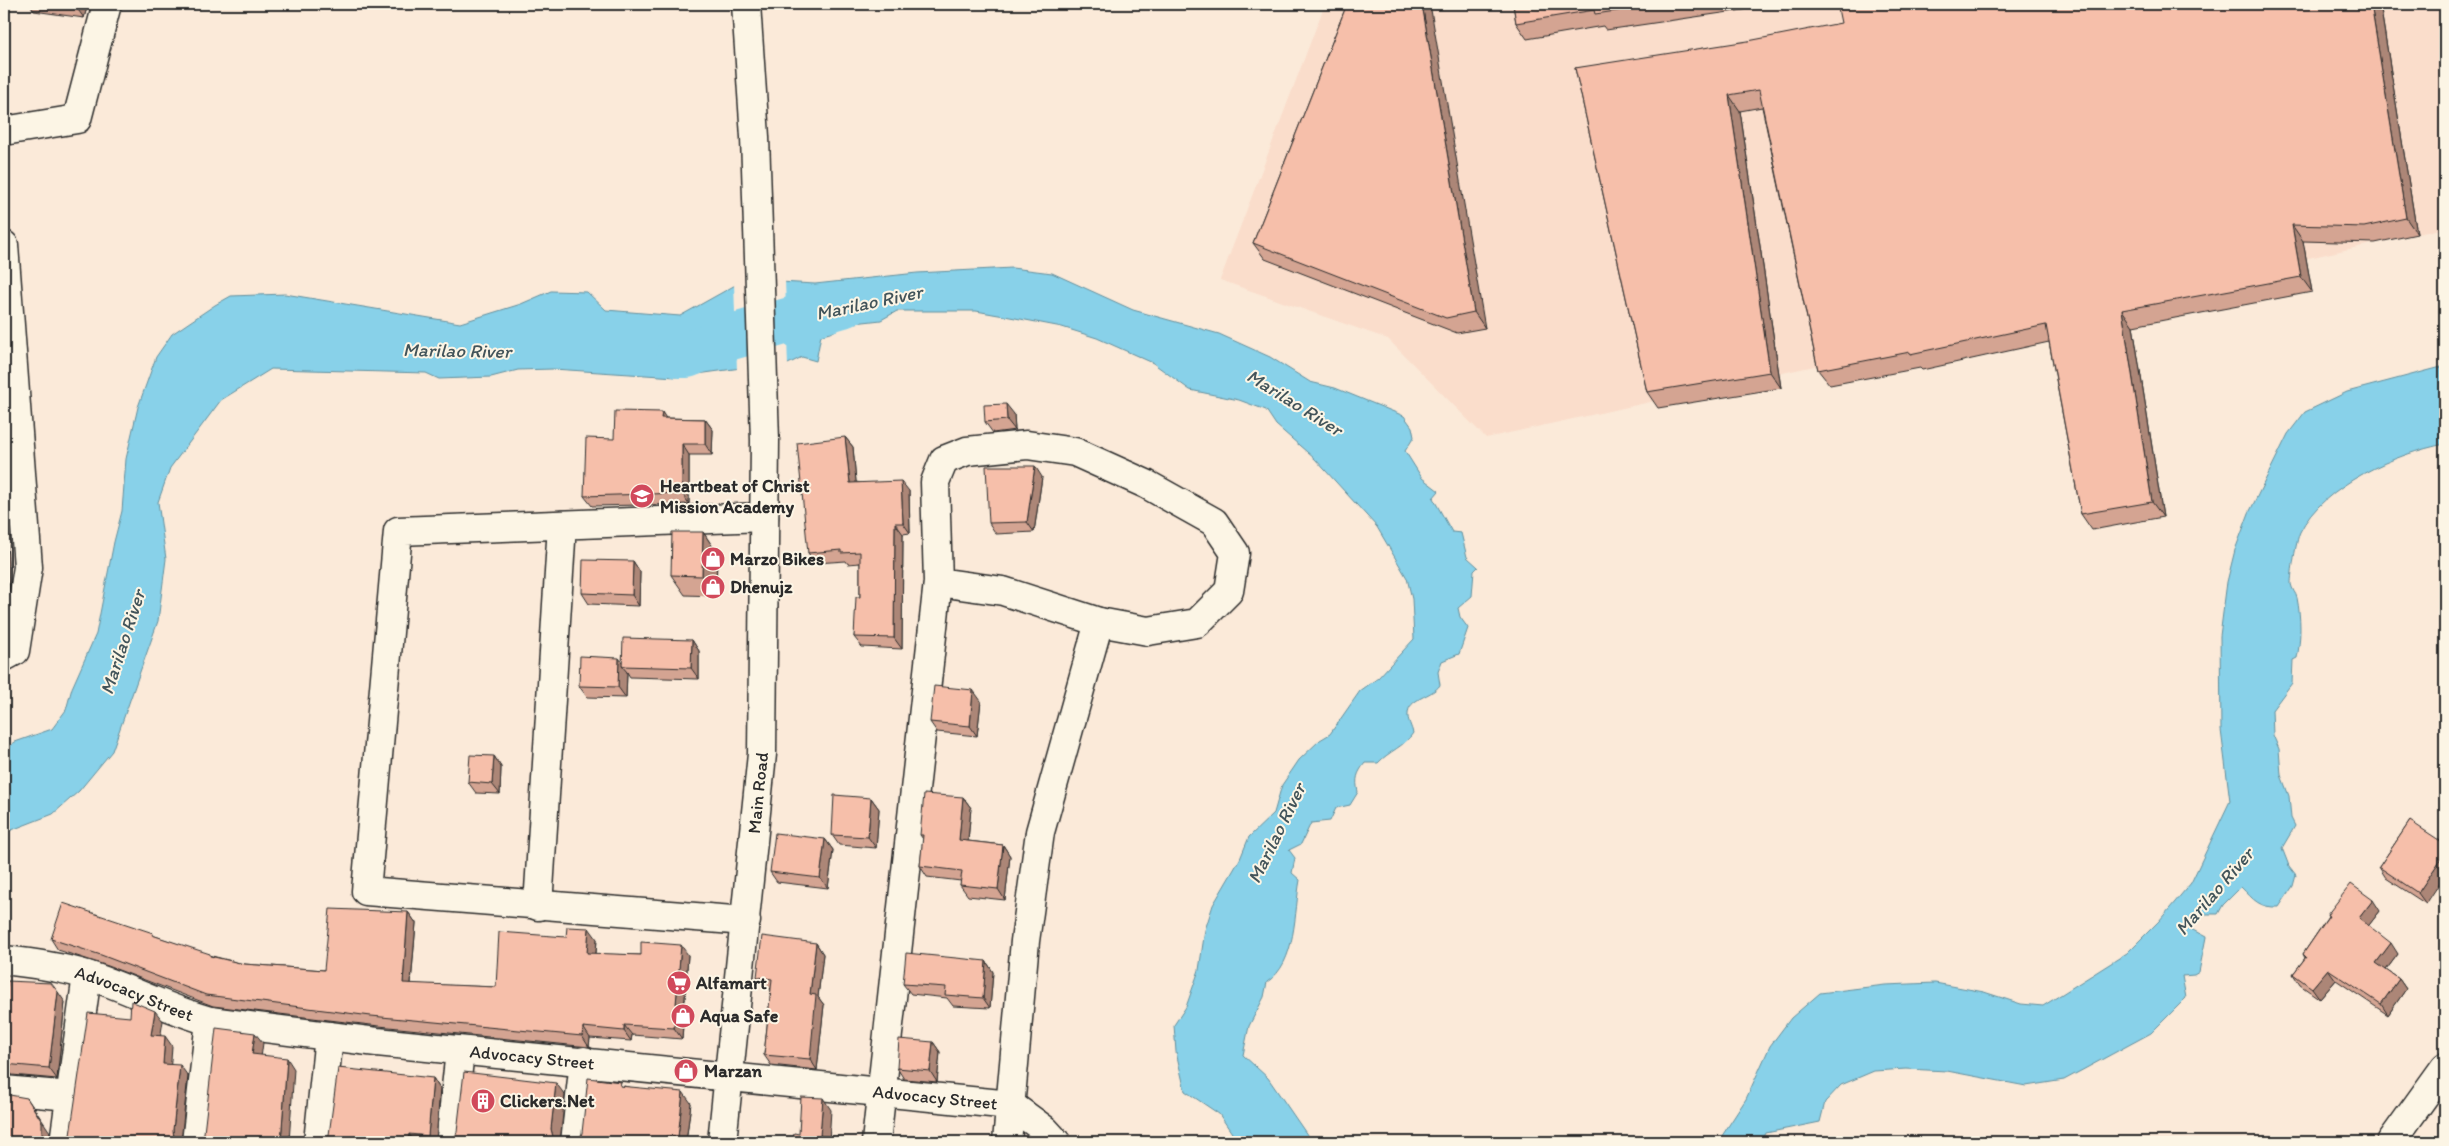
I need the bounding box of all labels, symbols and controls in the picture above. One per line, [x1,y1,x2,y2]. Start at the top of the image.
water label: Marilao River [814,279,927,325]
water label: Marilao River [403,338,514,363]
water label: Marilao River [1243,364,1349,442]
place label: Heartbeat of Christ Mission Academy [660,475,810,518]
school or university icon: Heartbeat of Christ Mission Academy [629,483,655,509]
shop icon: Marzo Bikes [700,546,726,572]
place label: Marzo Bikes [730,548,824,570]
shop icon: Dhenujz [700,574,726,600]
place label: Dhenujz [730,576,793,598]
water label: Marilao River [95,585,151,697]
street label: Main Road [743,751,773,835]
water label: Marilao River [1242,777,1312,887]
water label: Marilao River [2170,841,2260,940]
street label: Advocacy Street [72,961,196,1026]
supermarket icon: Alfamart [666,970,692,996]
place label: Alfamart [695,972,767,994]
shop icon: Aqua Safe [670,1003,696,1029]
place label: Aqua Safe [699,1005,779,1027]
street label: Advocacy Street [469,1040,596,1075]
shop icon: Marzan [673,1058,699,1084]
place label: Marzan [704,1060,763,1082]
street label: Advocacy Street [872,1080,999,1115]
building icon: Clickers.Net [470,1088,496,1114]
place label: Clickers.Net [500,1090,595,1112]

